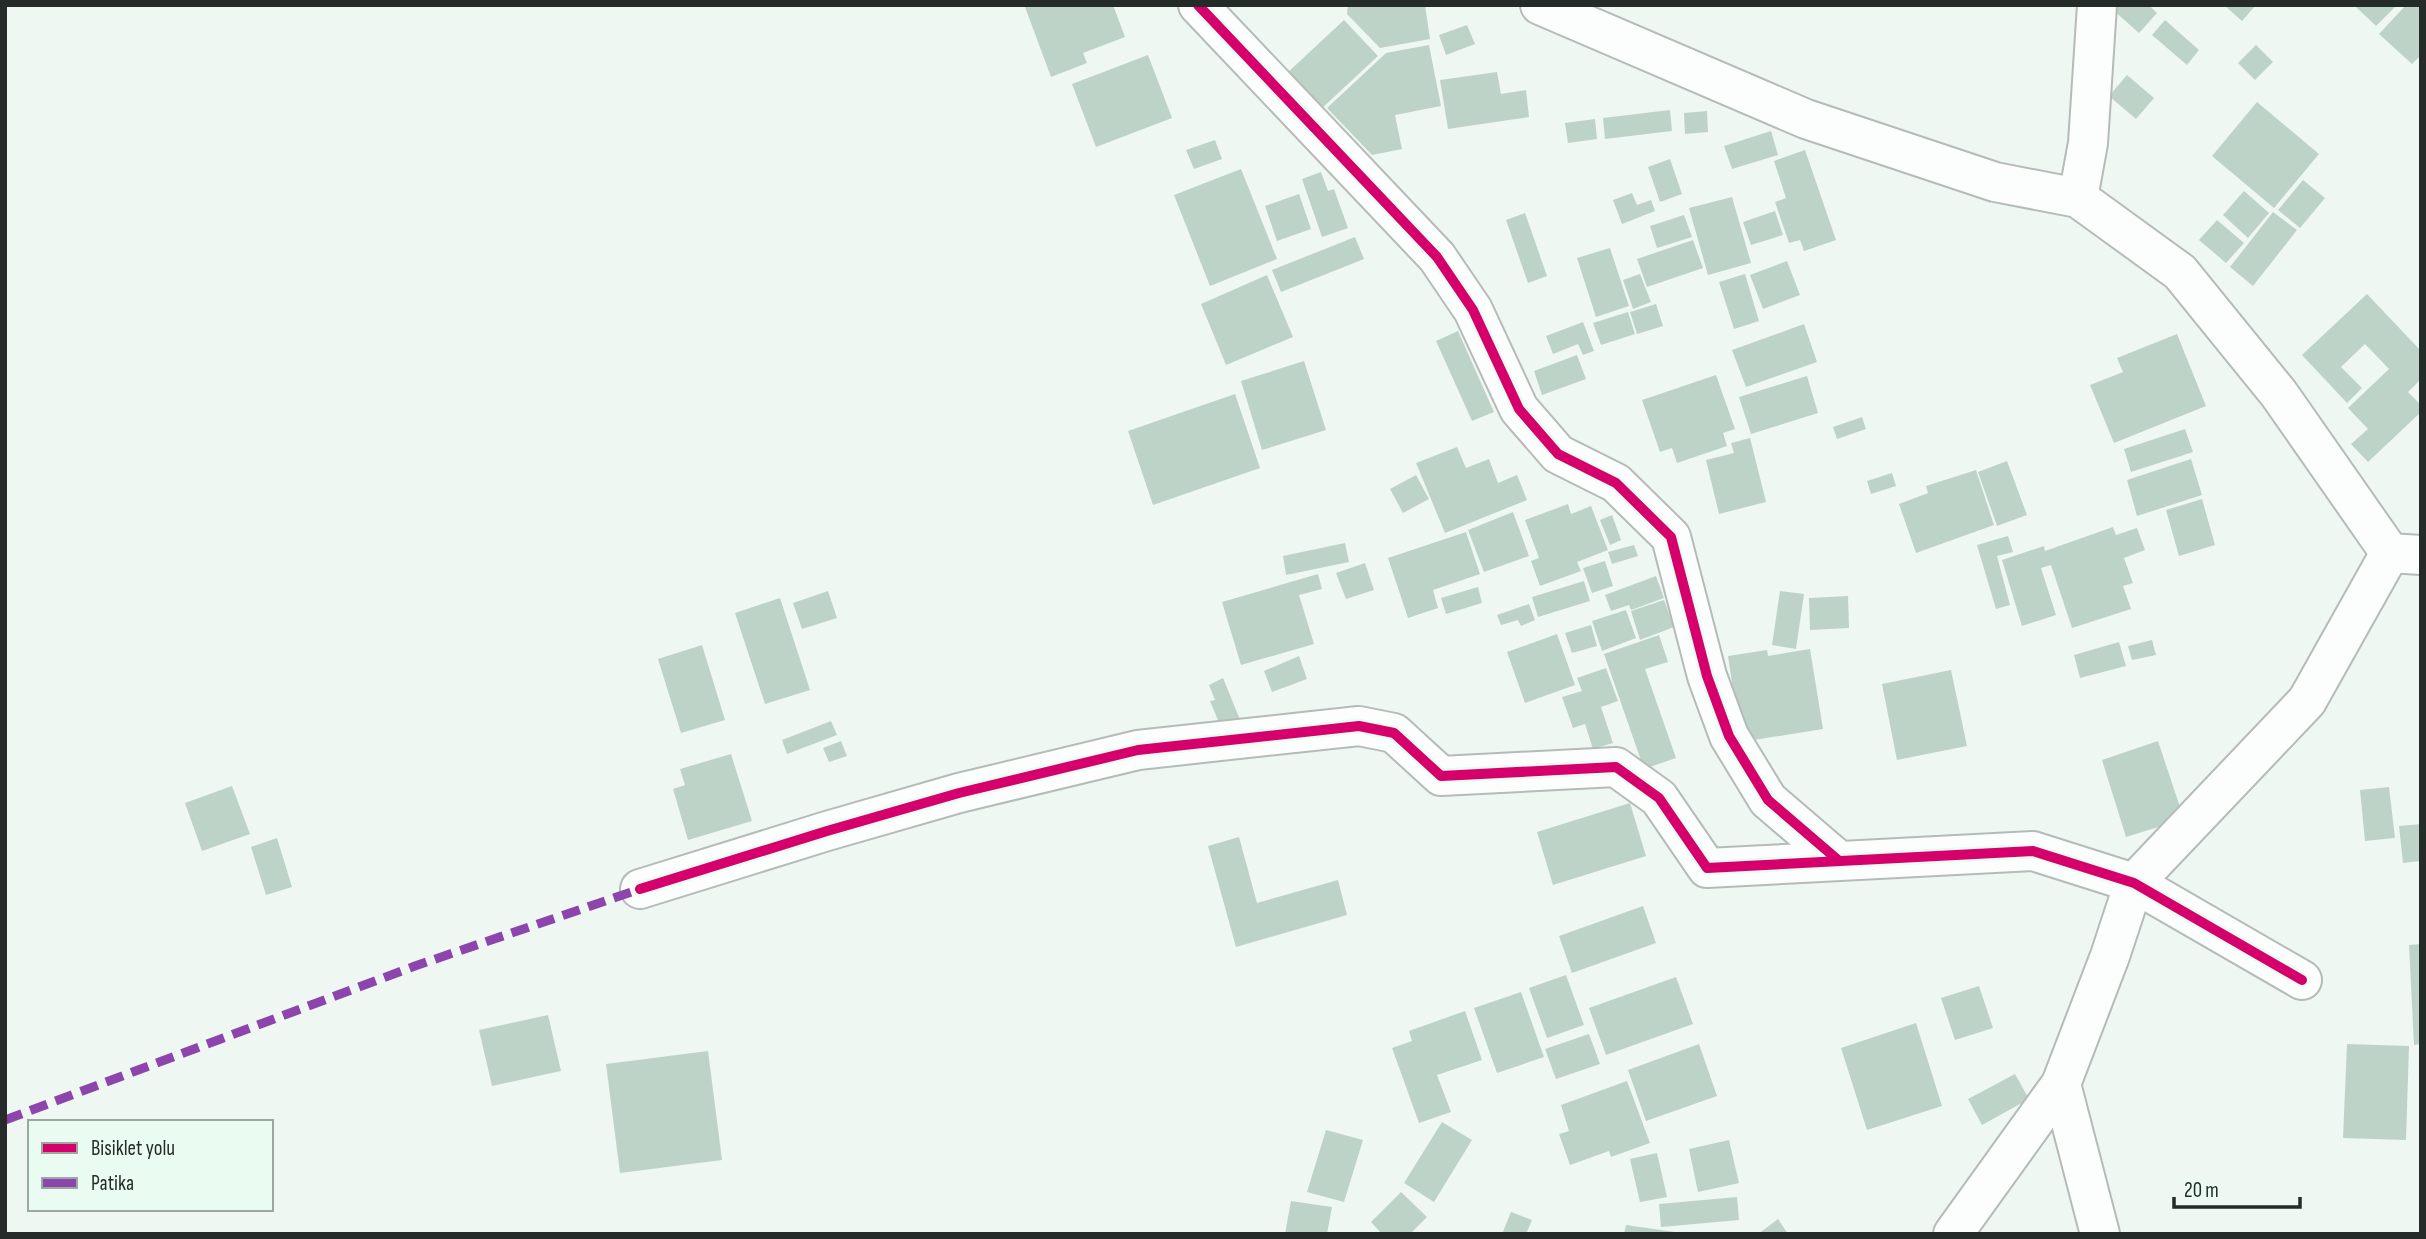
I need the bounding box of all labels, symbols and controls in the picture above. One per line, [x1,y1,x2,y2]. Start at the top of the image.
legend [28,1120,273,1211]
text: Bisiklet yolu [91,1136,175,1161]
scale bar [2174,1166,2300,1210]
text: Patika [91,1171,134,1196]
text: 20 m [2184,1178,2219,1203]

